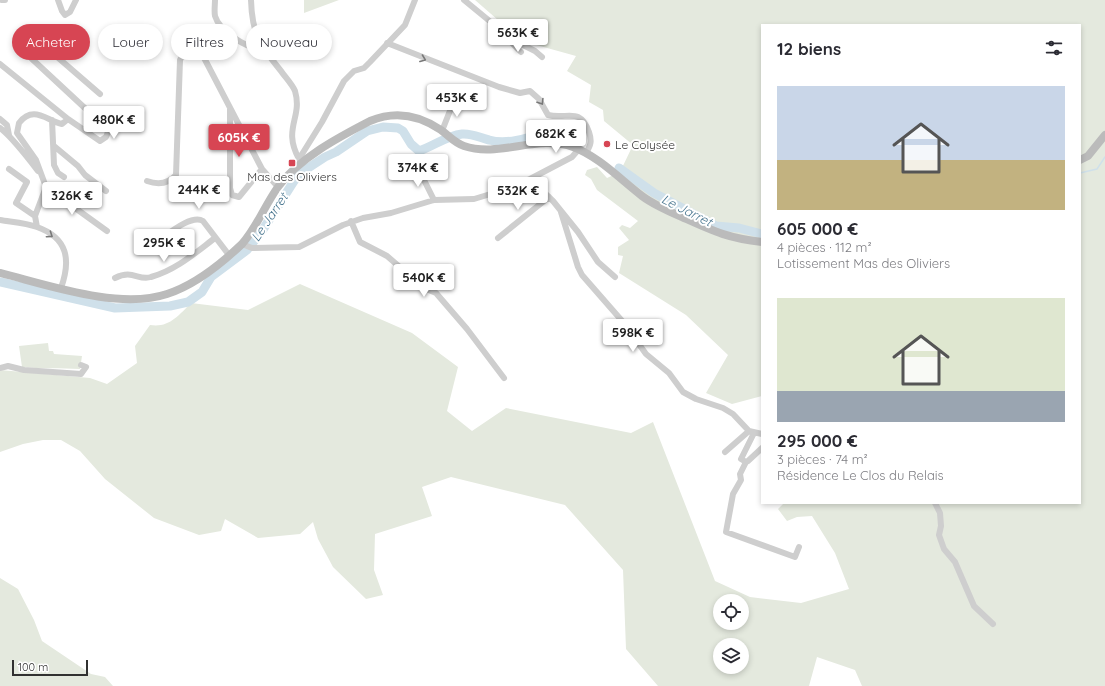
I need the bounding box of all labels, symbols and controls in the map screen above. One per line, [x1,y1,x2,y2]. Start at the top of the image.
pin: 563K € [485,19,551,53]
chip: Acheter [12,24,90,60]
chip: Louer [98,24,163,60]
chip: Filtres [171,24,238,60]
chip: Nouveau [246,24,332,60]
text: 563K € [497,24,539,40]
icon: filters [1043,37,1065,59]
text: 12 biens [777,38,841,59]
one-way arrow [419,54,426,62]
pin: 453K € [424,84,490,118]
text: 453K € [436,89,478,105]
one-way arrow [536,98,543,105]
pin: 480K € [81,106,147,140]
text: 480K € [92,111,136,127]
icon: home [885,112,957,184]
pin: 682K € [523,120,589,154]
pin: 605K € [206,124,272,158]
text: 682K € [535,125,577,141]
text: 605K € [218,129,260,145]
place label: Le Colysée [615,137,675,152]
marker: Le Colysée [602,139,612,149]
pin: 374K € [385,154,451,188]
marker: Mas des Oliviers [287,158,297,168]
text: 374K € [397,159,439,175]
place label: Mas des Oliviers [247,169,337,184]
pin: 244K € [166,176,232,210]
pin: 532K € [485,177,551,211]
text: 244K € [178,181,221,197]
pin: 326K € [39,182,105,216]
text: 532K € [497,182,539,198]
text: 326K € [51,187,93,203]
water label: Le Jarret [247,189,292,244]
water label: Le Jarret [659,190,716,230]
text: 605 000 € [777,218,858,239]
pin: 295K € [131,229,197,263]
one-way arrow [46,230,53,238]
text: 295K € [143,234,185,250]
text: 4 pièces · 112 m² [777,239,872,255]
text: Lotissement Mas des Oliviers [777,255,950,271]
pin: 540K € [391,264,457,298]
text: 540K € [402,269,446,285]
pin: 598K € [600,319,666,353]
text: 598K € [612,324,654,340]
icon: home [885,324,957,396]
text: 295 000 € [777,430,858,451]
text: 3 pièces · 74 m² [777,451,868,467]
text: Résidence Le Clos du Relais [777,467,944,483]
map controls [713,594,749,674]
button: locate [713,594,749,630]
button: layers [713,638,749,674]
scale bar [12,658,88,677]
text: 100 m [18,660,48,674]

